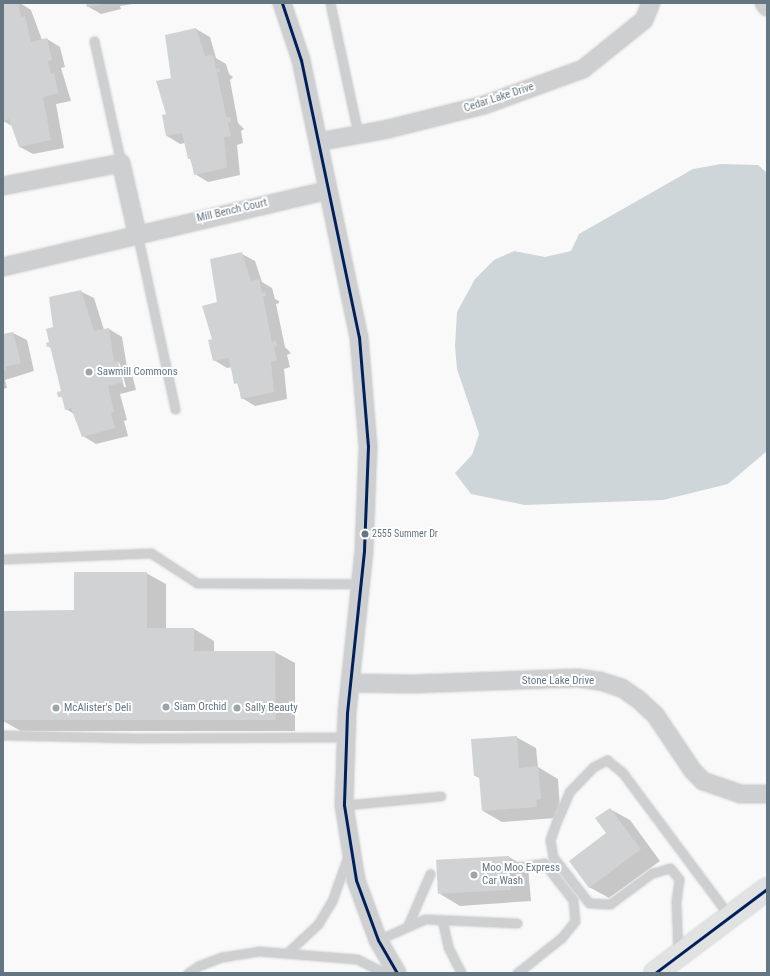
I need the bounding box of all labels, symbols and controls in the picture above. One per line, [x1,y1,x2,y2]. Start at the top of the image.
street label: Cedar Lake Drive [462,80,536,116]
street label: Mill Bench Court [196,196,268,226]
place label: Sawmill Commons [97,365,178,379]
marker: Sawmill Commons [84,367,94,377]
place label: 2555 Summer Dr [372,528,438,540]
marker: 2555 Summer Dr [360,529,370,539]
street label: Stone Lake Drive [522,674,594,688]
place label: Siam Orchid [174,700,227,714]
place label: McAlister's Deli [64,701,131,715]
place label: Sally Beauty [245,701,298,715]
marker: Siam Orchid [161,702,171,712]
marker: McAlister's Deli [51,703,61,713]
marker: Sally Beauty [232,703,242,713]
place label: Moo Moo Express Car Wash [482,862,560,888]
marker: Moo Moo Express Car Wash [469,870,479,880]

